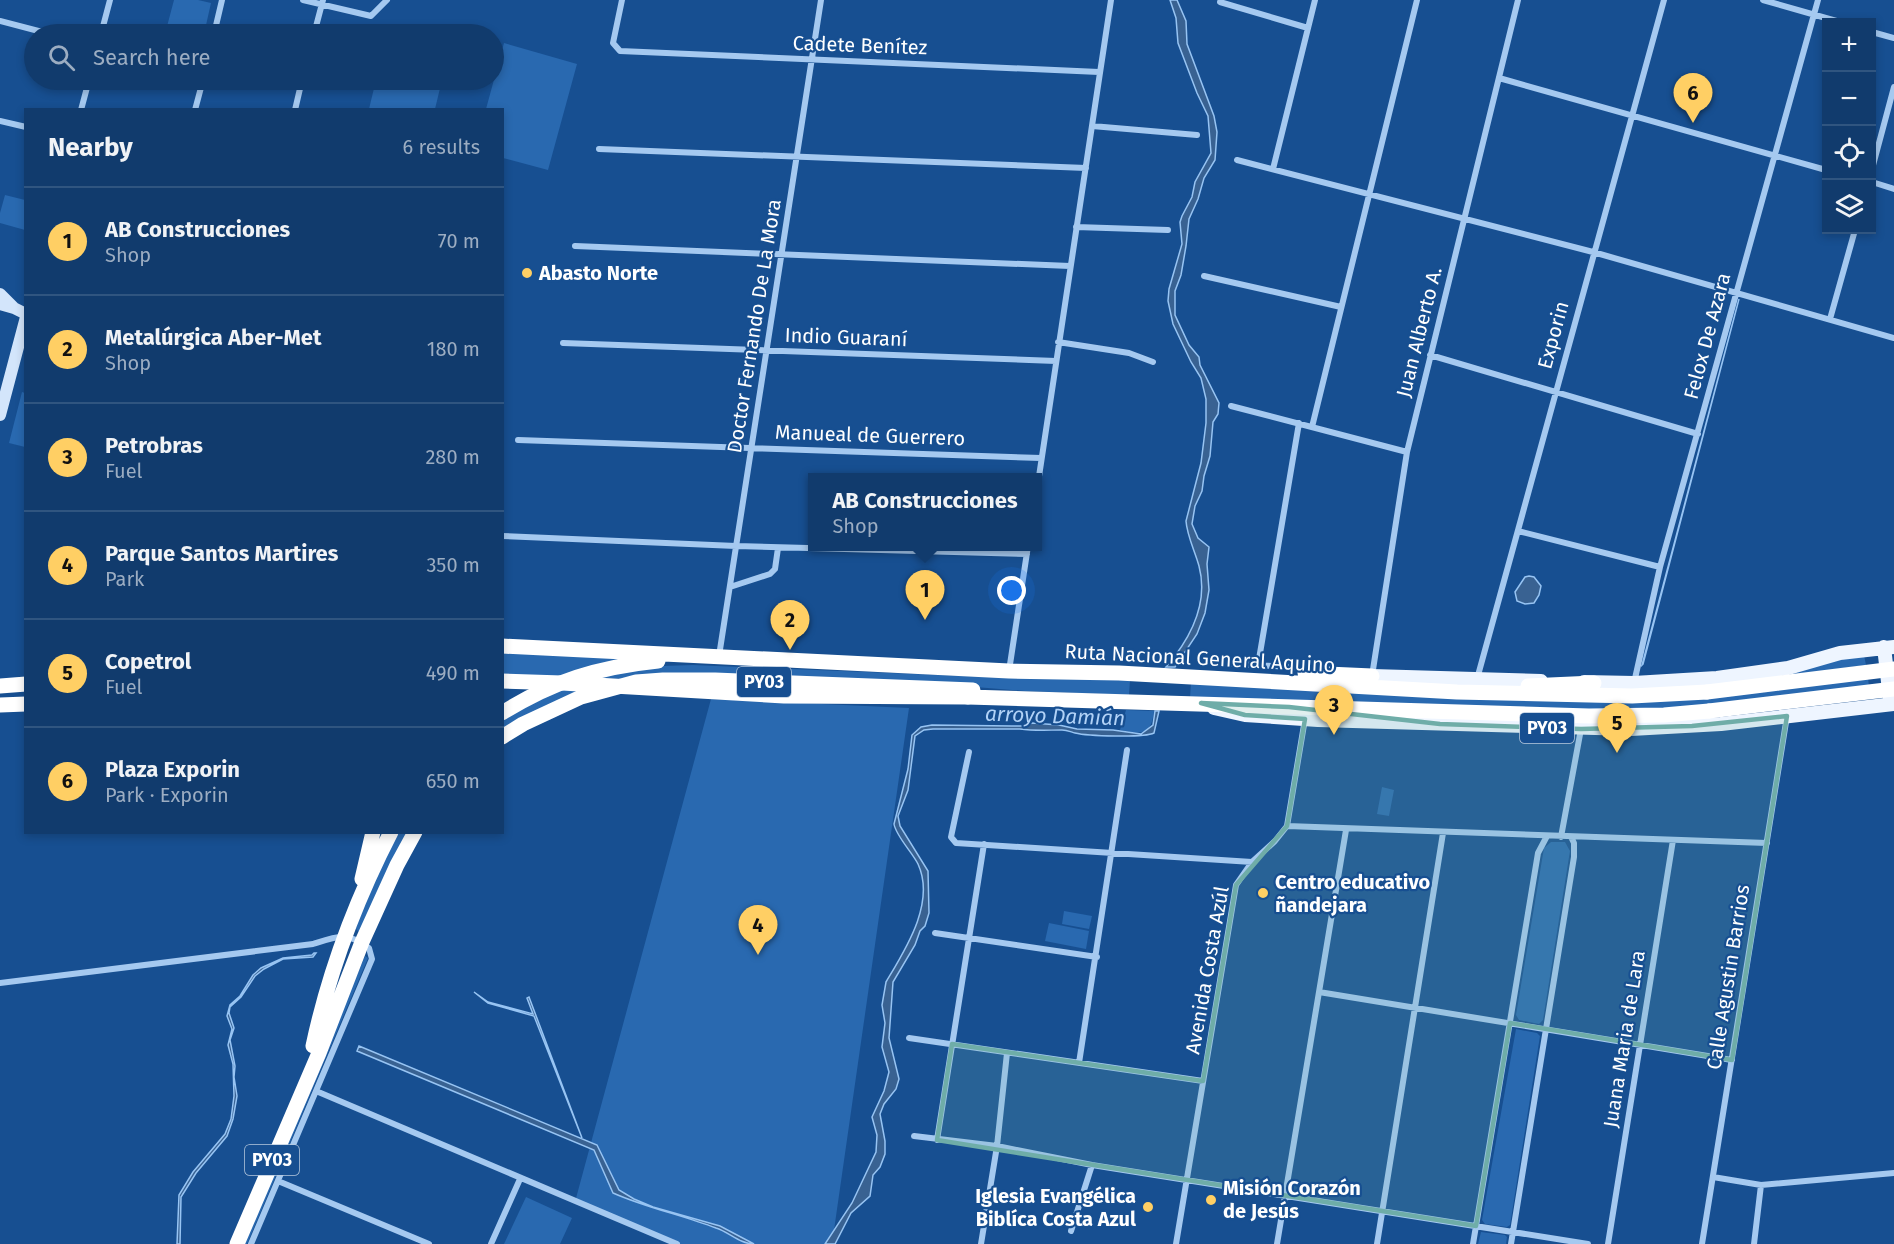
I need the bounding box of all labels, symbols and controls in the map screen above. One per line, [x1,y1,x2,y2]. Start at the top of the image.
map controls [1822,18,1876,234]
button: + [1822,18,1876,72]
search box [24,24,504,90]
street label: Cadete Benítez [792,31,928,59]
icon: search [45,41,78,74]
text: Search here [93,44,211,71]
button: − [1822,72,1876,126]
pin: 6 [1674,74,1712,123]
button: locate [1822,126,1876,180]
text: Nearby [48,132,133,163]
text: 6 results [403,135,480,159]
button: layers [1822,180,1876,234]
street label: Doctor Fernando De La Mora [722,197,786,455]
text: AB Construcciones [105,216,290,243]
text: 1 [63,229,72,253]
text: 70 m [438,229,480,253]
text: Shop [105,243,151,267]
place label: Abasto Norte [538,261,658,285]
street label: Juan Alberto A. [1391,264,1447,400]
marker: Abasto Norte [520,266,534,280]
street label: Felox De Azara [1679,270,1735,402]
street label: Exporin [1532,299,1574,371]
street label: Indio Guaraní [784,323,908,351]
text: Metalúrgica Aber-Met [105,324,321,351]
text: 2 [62,337,73,361]
text: 180 m [427,337,480,361]
text: Shop [105,351,151,375]
street label: Manueal de Guerrero [775,420,965,450]
text: Petrobras [105,432,203,459]
text: 3 [62,445,73,469]
text: 280 m [425,445,480,469]
text: Fuel [105,459,142,483]
popup [808,473,1042,551]
text: AB Construcciones [832,487,1018,514]
text: Shop [832,514,879,538]
text: Parque Santos Martires [105,540,338,567]
text: 4 [62,553,73,577]
text: 350 m [426,553,480,577]
text: Park [105,567,144,591]
pin: 1 [906,570,944,620]
your location [997,576,1026,605]
pin: 2 [770,600,810,650]
street label: Ruta Nacional General Aquino [1064,639,1336,677]
text: Copetrol [105,648,191,675]
text: 5 [62,661,73,685]
text: 490 m [426,661,480,685]
road number: PY03 [737,667,791,697]
text: Fuel [105,675,142,699]
pin: 3 [1314,686,1354,735]
water label: arroyo Damián [984,701,1126,731]
pin: 5 [1598,704,1636,753]
road number: PY03 [1520,713,1574,743]
text: Plaza Exporin [105,756,240,783]
text: 6 [62,769,73,793]
text: 650 m [426,769,480,793]
text: Park · Exporin [105,783,229,807]
place label: Centro educativo ñandejara [1275,870,1431,917]
street label: Calle Agustin Barrios [1702,883,1754,1071]
street label: Avenida Costa Azúl [1180,884,1234,1056]
marker: Centro educativo ñandejara [1256,886,1270,900]
pin: 4 [738,906,777,955]
street label: Juana Maria de Lara [1598,949,1650,1129]
road number: PY03 [245,1145,299,1175]
place label: Misión Corazón de Jesús [1223,1176,1361,1223]
place label: Iglesia Evangélica Biblíca Costa Azul [975,1184,1136,1231]
marker: Misión Corazón de Jesús [1204,1193,1218,1207]
marker: Iglesia Evangélica Biblíca Costa Azul [1141,1200,1155,1214]

